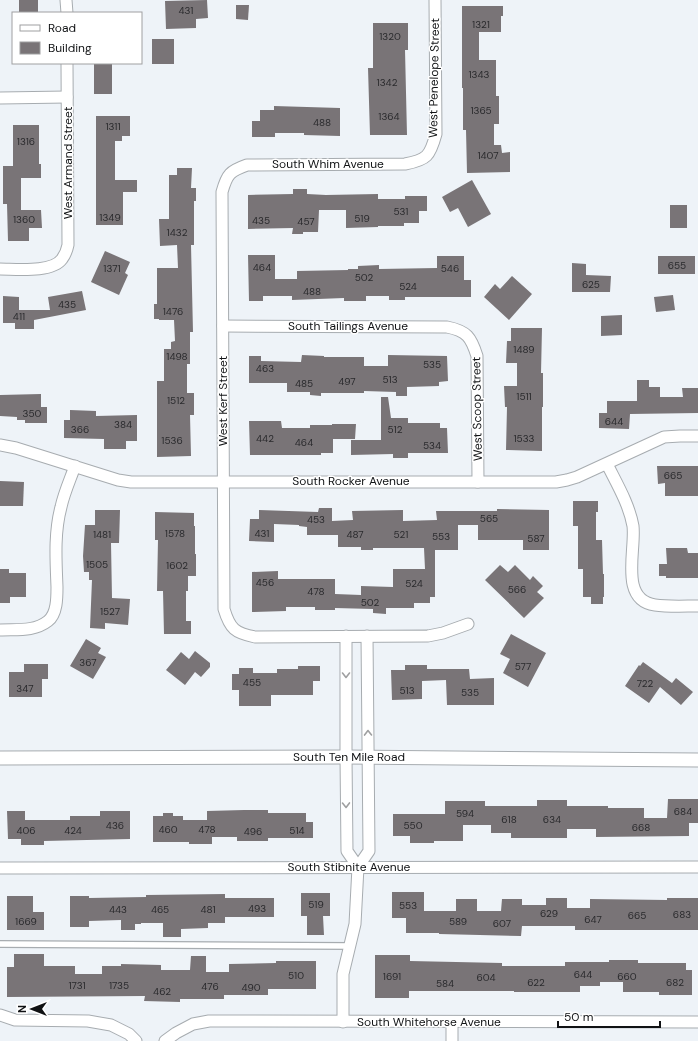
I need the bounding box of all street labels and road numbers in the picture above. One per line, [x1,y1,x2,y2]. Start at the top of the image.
street label: West Penelope Street [425,18,443,138]
street label: West Armand Street [60,106,76,219]
street label: South Whim Avenue [272,156,384,172]
street label: South Tailings Avenue [288,318,408,334]
street label: West Kerf Street [215,355,231,446]
street label: West Scoop Street [468,356,486,461]
street label: South Rocker Avenue [292,473,410,489]
street label: South Ten Mile Road [293,749,405,765]
street label: South Stibnite Avenue [288,859,411,875]
street label: South Whitehorse Avenue [357,1014,501,1030]

